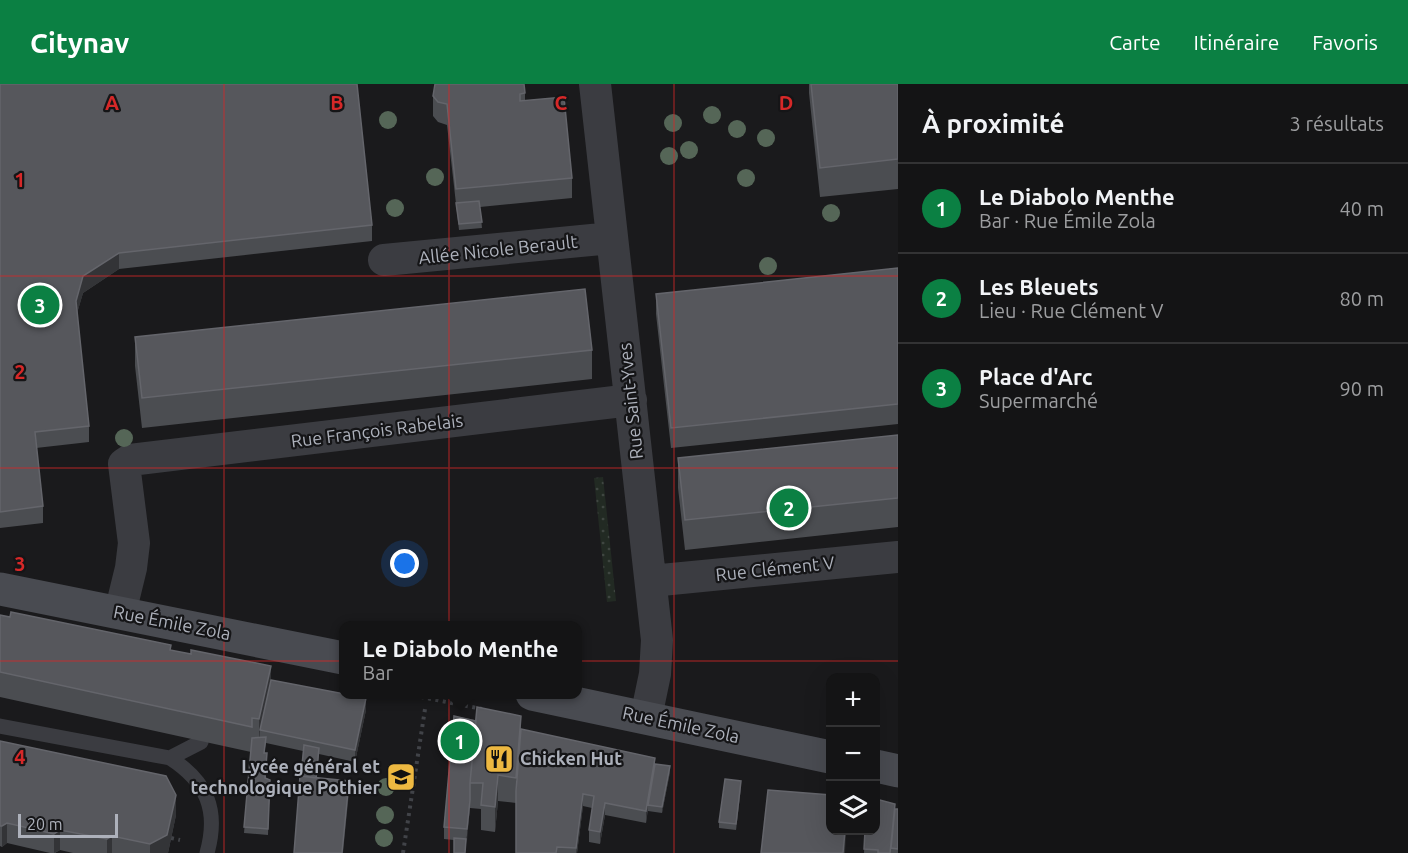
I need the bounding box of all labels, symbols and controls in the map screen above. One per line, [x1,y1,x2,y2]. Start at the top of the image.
text: Citynav [30,27,129,58]
text: Carte [1109,30,1161,54]
text: Itinéraire [1194,30,1279,54]
text: Favoris [1312,30,1378,54]
text: A [105,91,119,114]
text: B [330,91,344,114]
text: C [555,91,568,114]
text: D [779,91,793,114]
text: À proximité [922,109,1064,138]
text: 3 résultats [1290,112,1384,135]
text: 1 [14,168,26,191]
text: Le Diabolo Menthe [979,184,1175,209]
text: 1 [936,197,947,220]
text: 40 m [1340,197,1384,220]
text: Bar · Rue Émile Zola [979,209,1156,232]
street label: Allée Nicole Berault [418,231,578,267]
text: Les Bleuets [979,274,1099,299]
pin: 3 [20,282,60,328]
text: 2 [936,287,947,310]
text: 80 m [1340,287,1384,310]
text: Lieu · Rue Clément V [979,299,1163,322]
street label: Rue Saint-Yves [614,342,646,460]
text: 2 [14,360,26,383]
text: Place d'Arc [979,364,1093,389]
text: 3 [936,377,947,400]
text: 90 m [1340,377,1384,400]
text: Supermarché [979,389,1098,412]
street label: Rue François Rabelais [290,410,464,450]
pin: 2 [770,486,808,530]
your location [390,549,419,578]
text: 3 [14,552,26,575]
street label: Rue Clément V [714,552,836,584]
street label: Rue Émile Zola [112,600,233,643]
popup [339,621,582,699]
text: Le Diabolo Menthe [363,636,558,661]
text: Bar [363,661,393,684]
map controls [826,673,880,835]
button: + [826,673,880,727]
street label: Rue Émile Zola [621,701,742,746]
pin: 1 [440,718,480,764]
button: − [826,727,880,781]
restaurant icon: Chicken Hut [483,743,515,775]
text: 4 [14,745,26,768]
place label: Chicken Hut [520,748,622,768]
place label: Lycée général et technologique Pothier [191,756,381,797]
school or university icon: Lycée général et technologique Pothier [385,761,417,793]
button: layers [826,781,880,835]
scale bar [18,811,118,838]
text: 20 m [27,815,63,833]

